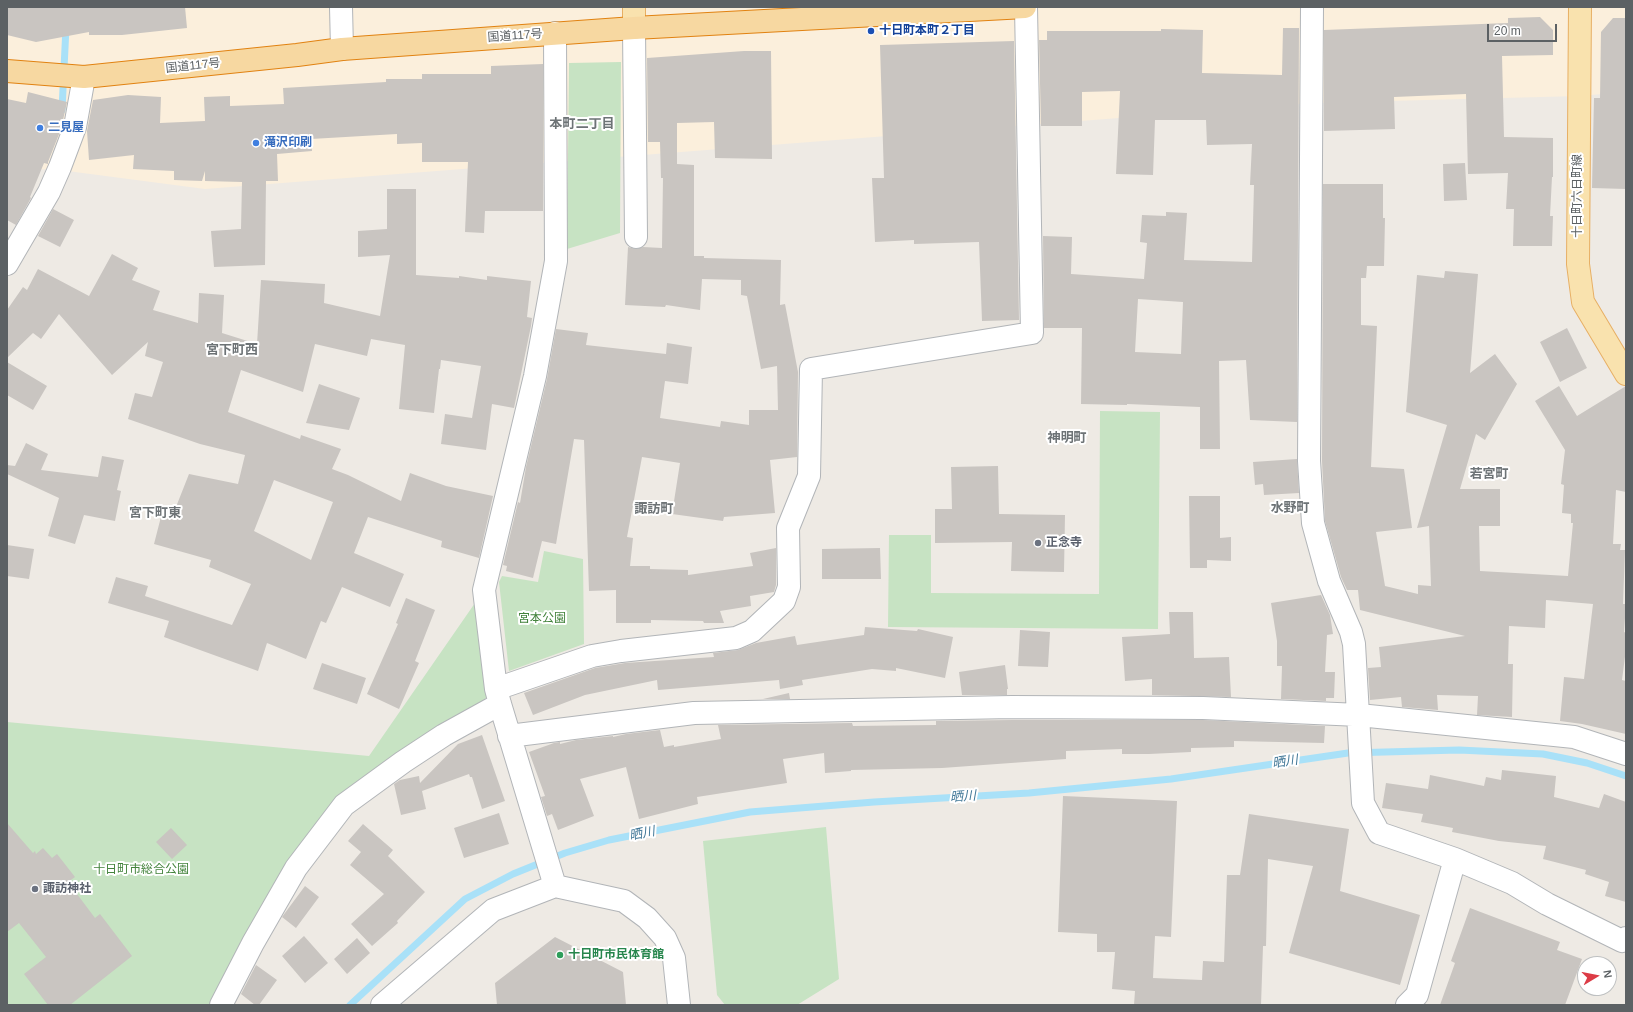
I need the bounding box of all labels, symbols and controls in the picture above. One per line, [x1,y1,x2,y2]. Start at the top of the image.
scale bar [1489,16,1559,42]
place label: 十日町本町２丁目 [879,24,975,38]
text: 20 m [1494,24,1521,38]
marker: 十日町本町２丁目 [866,26,876,36]
street label: 国道117号 [487,27,543,45]
street label: 国道117号 [165,56,221,76]
district label: 本町二丁目 [550,116,614,132]
place label: 二見屋 [48,121,84,135]
marker: 二見屋 [35,123,45,133]
place label: 滝沢印刷 [264,136,312,150]
marker: 滝沢印刷 [251,138,261,148]
street label: 十日町六日町線 [1571,154,1585,238]
district label: 宮下町西 [206,342,258,358]
district label: 神明町 [1048,430,1086,446]
district label: 若宮町 [1470,466,1508,482]
district label: 水野町 [1271,500,1309,516]
district label: 諏訪町 [635,501,673,517]
district label: 宮下町東 [129,505,181,521]
place label: 正念寺 [1046,536,1082,550]
marker: 正念寺 [1033,538,1043,548]
park label: 宮本公園 [518,612,566,626]
water label: 晒川 [1271,752,1299,772]
water label: 晒川 [949,788,977,806]
water label: 晒川 [628,824,656,844]
park label: 十日町市総合公園 [93,863,189,877]
place label: 諏訪神社 [43,882,91,896]
marker: 諏訪神社 [30,884,40,894]
place label: 十日町市民体育館 [568,948,664,962]
marker: 十日町市民体育館 [555,950,565,960]
north arrow [1577,956,1617,996]
text: N [1601,969,1614,979]

